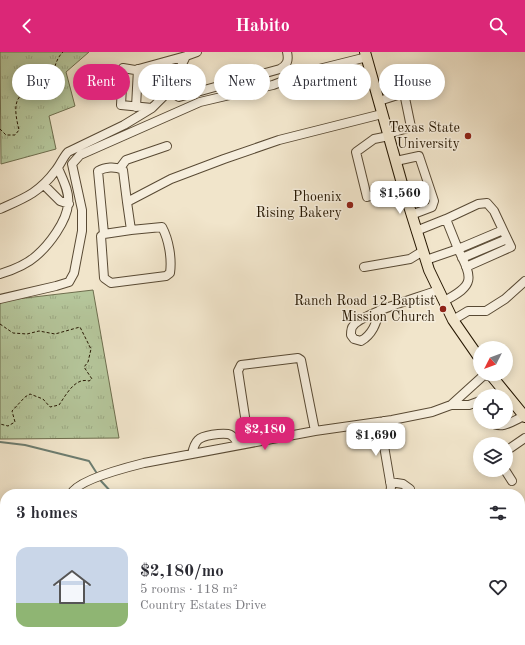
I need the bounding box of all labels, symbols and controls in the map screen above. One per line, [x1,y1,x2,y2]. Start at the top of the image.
icon: back [16,15,38,37]
icon: search [487,15,509,37]
text: Habito [235,17,290,35]
chip: Buy [12,64,65,100]
chip: Rent [73,64,130,100]
chip: Filters [138,64,206,100]
chip: New [214,64,270,100]
chip: Apartment [278,64,371,100]
chip: House [379,64,445,100]
place label: Texas State University [388,121,461,151]
marker: Texas State University [463,131,473,141]
pin: $1,560 [367,181,433,215]
text: $1,560 [379,187,421,200]
place label: Phoenix Rising Bakery [256,190,343,220]
marker: Phoenix Rising Bakery [345,200,355,210]
place label: Ranch Road 12 Baptist Mission Church [294,294,435,324]
marker: Ranch Road 12 Baptist Mission Church [438,304,448,314]
north arrow [473,341,513,381]
map controls [473,341,513,477]
button: locate [473,389,513,429]
pin: $2,180 [232,417,298,451]
text: $2,180 [244,423,286,436]
pin: $1,690 [343,423,409,457]
text: $1,690 [355,429,397,442]
button: layers [473,437,513,477]
icon: filters [487,502,509,524]
text: 3 homes [16,505,78,522]
icon: home [48,563,96,611]
text: $2,180/mo [140,563,224,580]
icon: heart [487,576,509,598]
text: 5 rooms · 118 m² [140,583,238,596]
text: Country Estates Drive [140,599,266,612]

